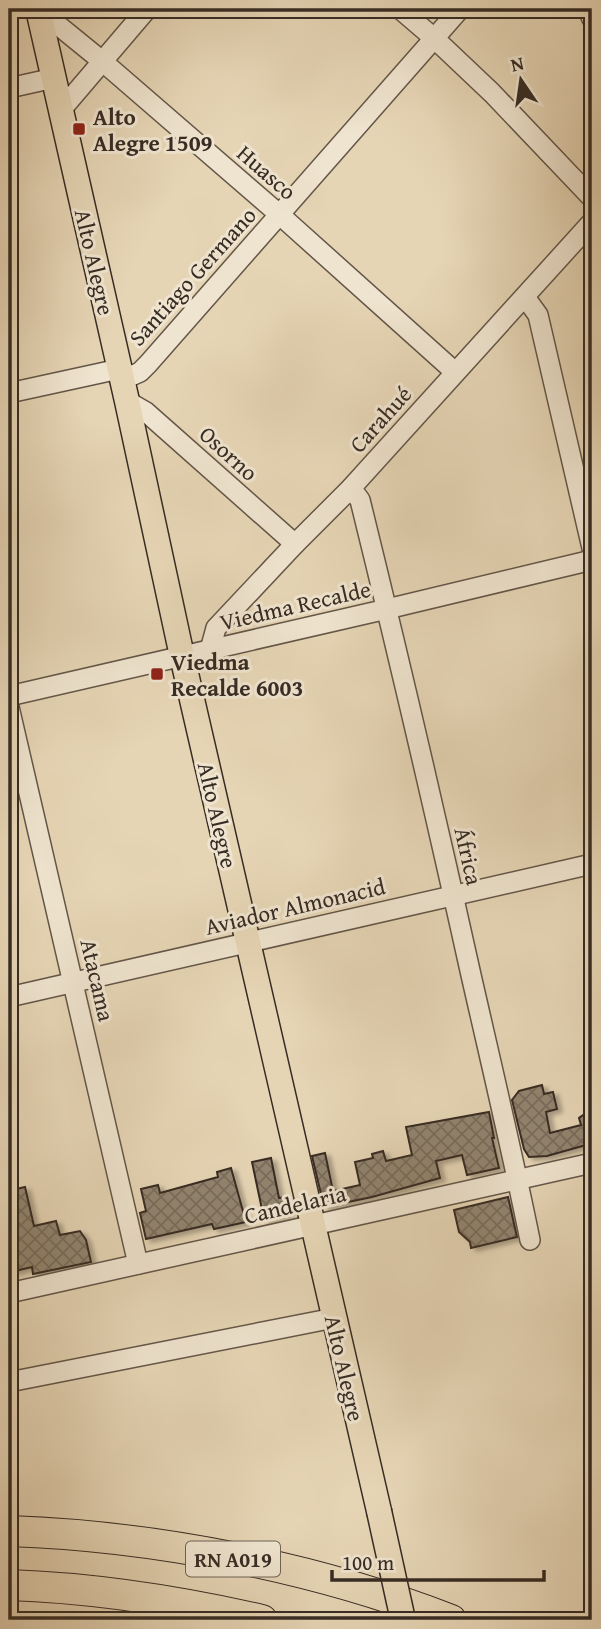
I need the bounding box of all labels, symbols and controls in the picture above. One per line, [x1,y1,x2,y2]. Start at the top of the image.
north arrow [486,46,556,116]
text: N [508,48,527,79]
place label: Alto Alegre 1509 [93,100,213,159]
marker: Alto Alegre 1509 [71,121,87,137]
street label: Huasco [230,137,304,207]
street label: Santiago Germano [121,199,263,353]
street label: Alto Alegre [67,206,123,318]
street label: Carahué [341,378,419,460]
street label: Osorno [192,418,266,488]
street label: Viedma Recalde [216,572,374,638]
place label: Viedma Recalde 6003 [171,645,303,704]
marker: Viedma Recalde 6003 [149,666,165,682]
street label: Alto Alegre [190,759,246,871]
street label: África [446,824,492,888]
street label: Aviador Almonacid [202,869,389,943]
street label: Atacama [73,936,124,1025]
street label: Candelaria [241,1176,349,1232]
street label: Alto Alegre [317,1312,373,1424]
scale bar [332,1538,543,1582]
road number: RN A019 [186,1542,280,1576]
text: 100 m [342,1547,394,1578]

